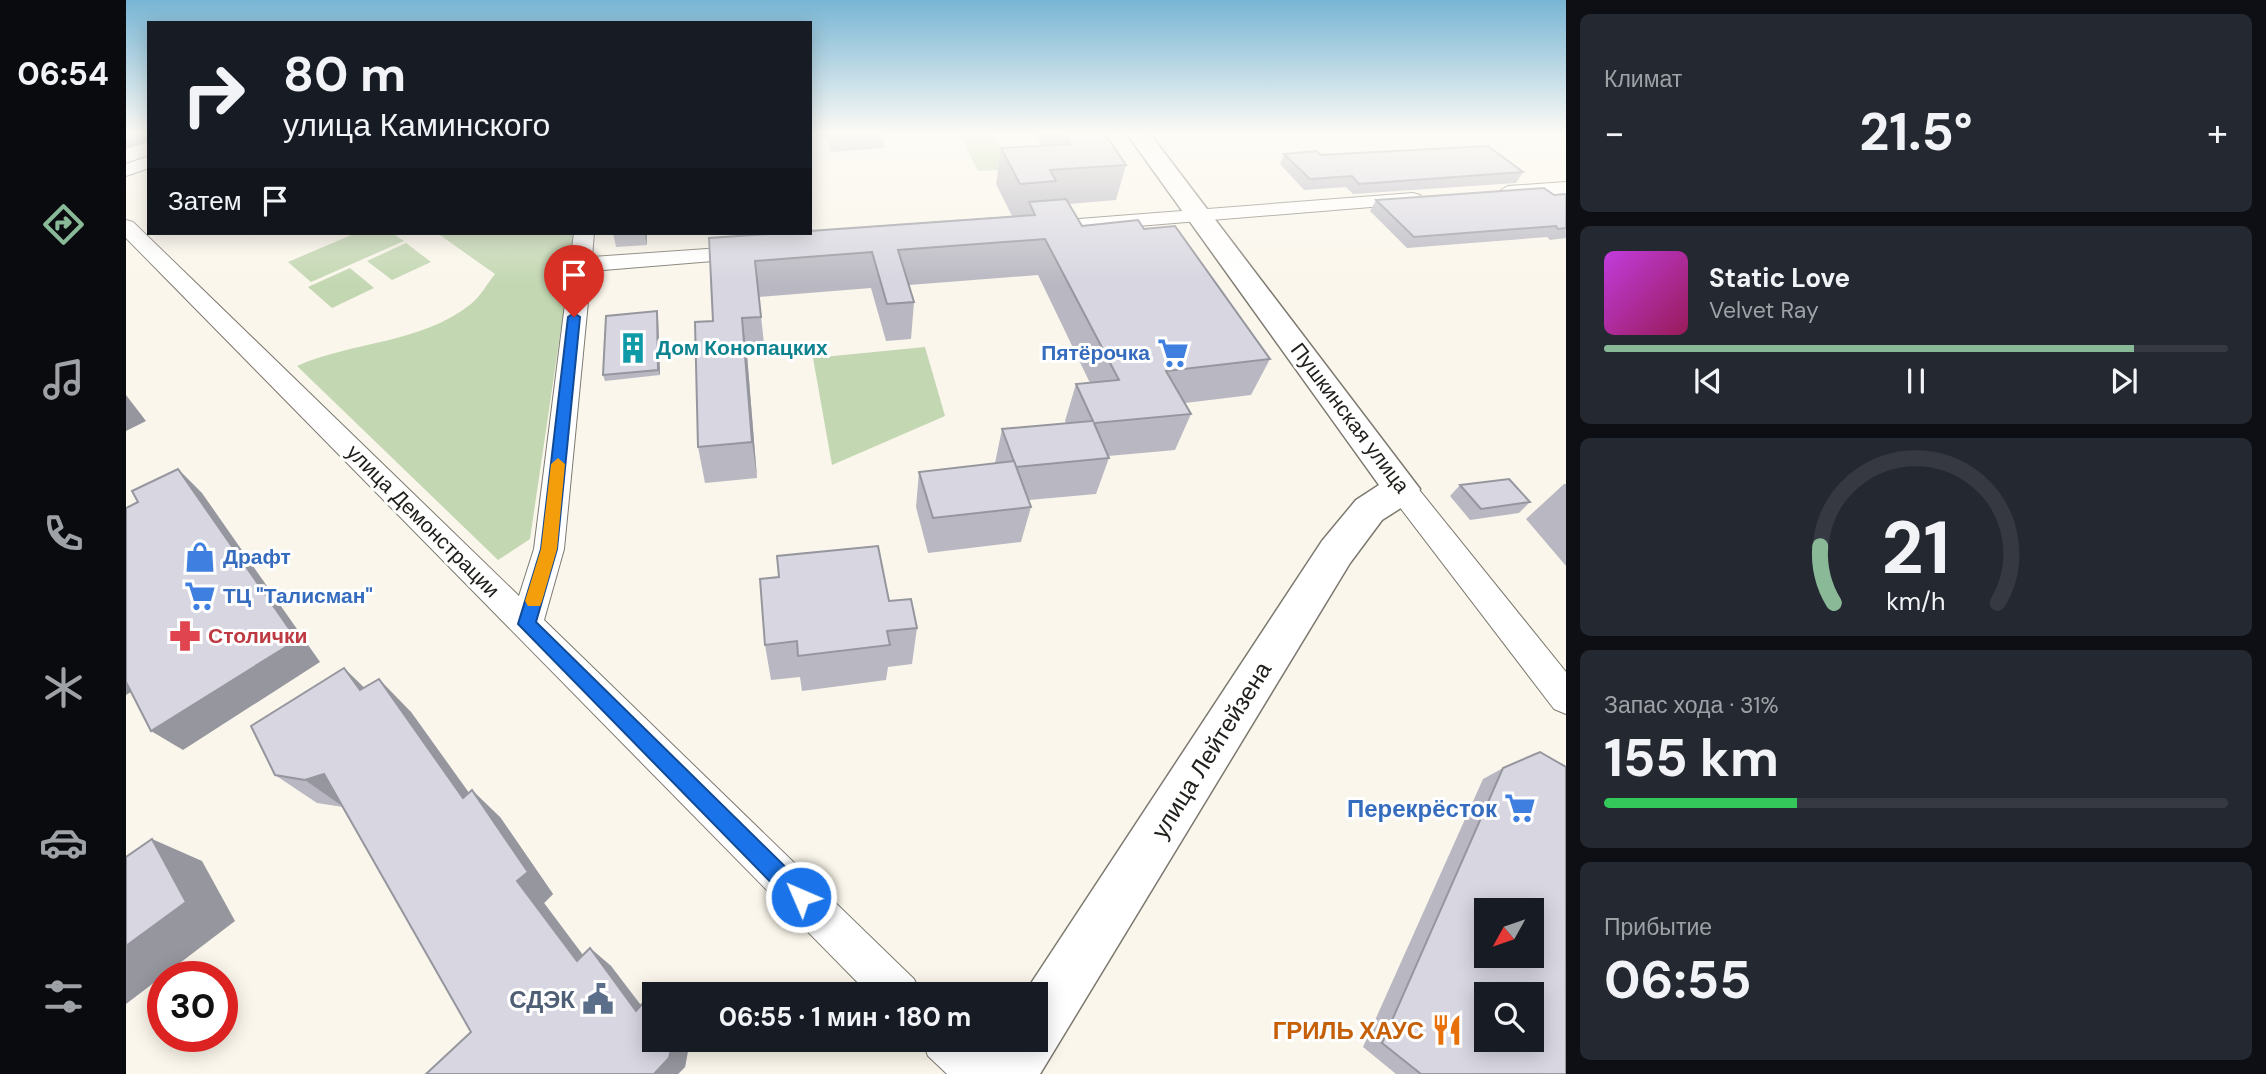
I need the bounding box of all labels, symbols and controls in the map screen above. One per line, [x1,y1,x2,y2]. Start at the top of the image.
text: 80 m [283,42,406,106]
icon: right [168,49,259,140]
text: 06:54 [17,53,109,95]
text: Климат [1604,64,1682,94]
text: 21.5° [1859,98,1973,166]
text: улица Каминского [283,104,550,146]
text: − [1604,108,1625,158]
text: + [2207,108,2228,158]
icon: arrive [256,182,294,220]
text: Затем [168,184,242,218]
icon: directions [39,200,88,249]
pin [544,245,604,317]
icon: arrive [555,256,593,294]
text: Static Love [1709,261,1850,295]
text: Velvet Ray [1709,295,1819,325]
building icon: Дом Конопацких [616,331,650,365]
place label: Дом Конопацких [656,334,828,362]
supermarket icon: Пятёрочка [1156,336,1190,370]
street label: Пушкинская улица [1284,337,1416,499]
place label: Пятёрочка [1041,339,1150,367]
icon: music [39,355,88,404]
icon: previous [1689,362,1727,400]
icon: pause [1897,362,1935,400]
icon: next [2105,362,2143,400]
street label: улица Демонстрации [340,438,506,604]
text: 21 [1882,501,1950,596]
icon: phone [39,509,88,558]
shop icon: Драфт [183,540,217,574]
place label: Драфт [223,543,291,571]
supermarket icon: ТЦ "Талисман" [183,579,217,613]
place label: ТЦ "Талисман" [223,582,373,610]
text: km/h [1886,585,1946,618]
pharmacy icon: Столички [168,619,202,653]
place label: Столички [208,622,307,650]
street label: улица Лейтейзена [1144,655,1278,844]
icon: climate [39,663,88,712]
text: Запас хода · 31% [1604,690,1779,720]
text: 155 km [1604,724,1779,792]
supermarket icon: Перекрёсток [1503,791,1537,825]
place label: Перекрёсток [1347,793,1498,824]
icon: car [39,818,88,867]
position arrow [764,860,838,934]
north arrow [1474,898,1544,968]
map controls [1474,898,1544,1052]
text: Прибытие [1604,912,1712,942]
text: 06:55 [1604,946,1751,1014]
speed limit sign: 30 [147,961,238,1052]
icon: filters [39,972,88,1021]
public building icon: СДЭК [581,982,615,1016]
button: search [1474,982,1544,1052]
place label: СДЭК [509,984,575,1015]
text: 06:55 · 1 мин · 180 m [719,1000,971,1034]
restaurant icon: ГРИЛЬ ХАУС [1430,1013,1464,1047]
place label: ГРИЛЬ ХАУС [1273,1015,1424,1046]

